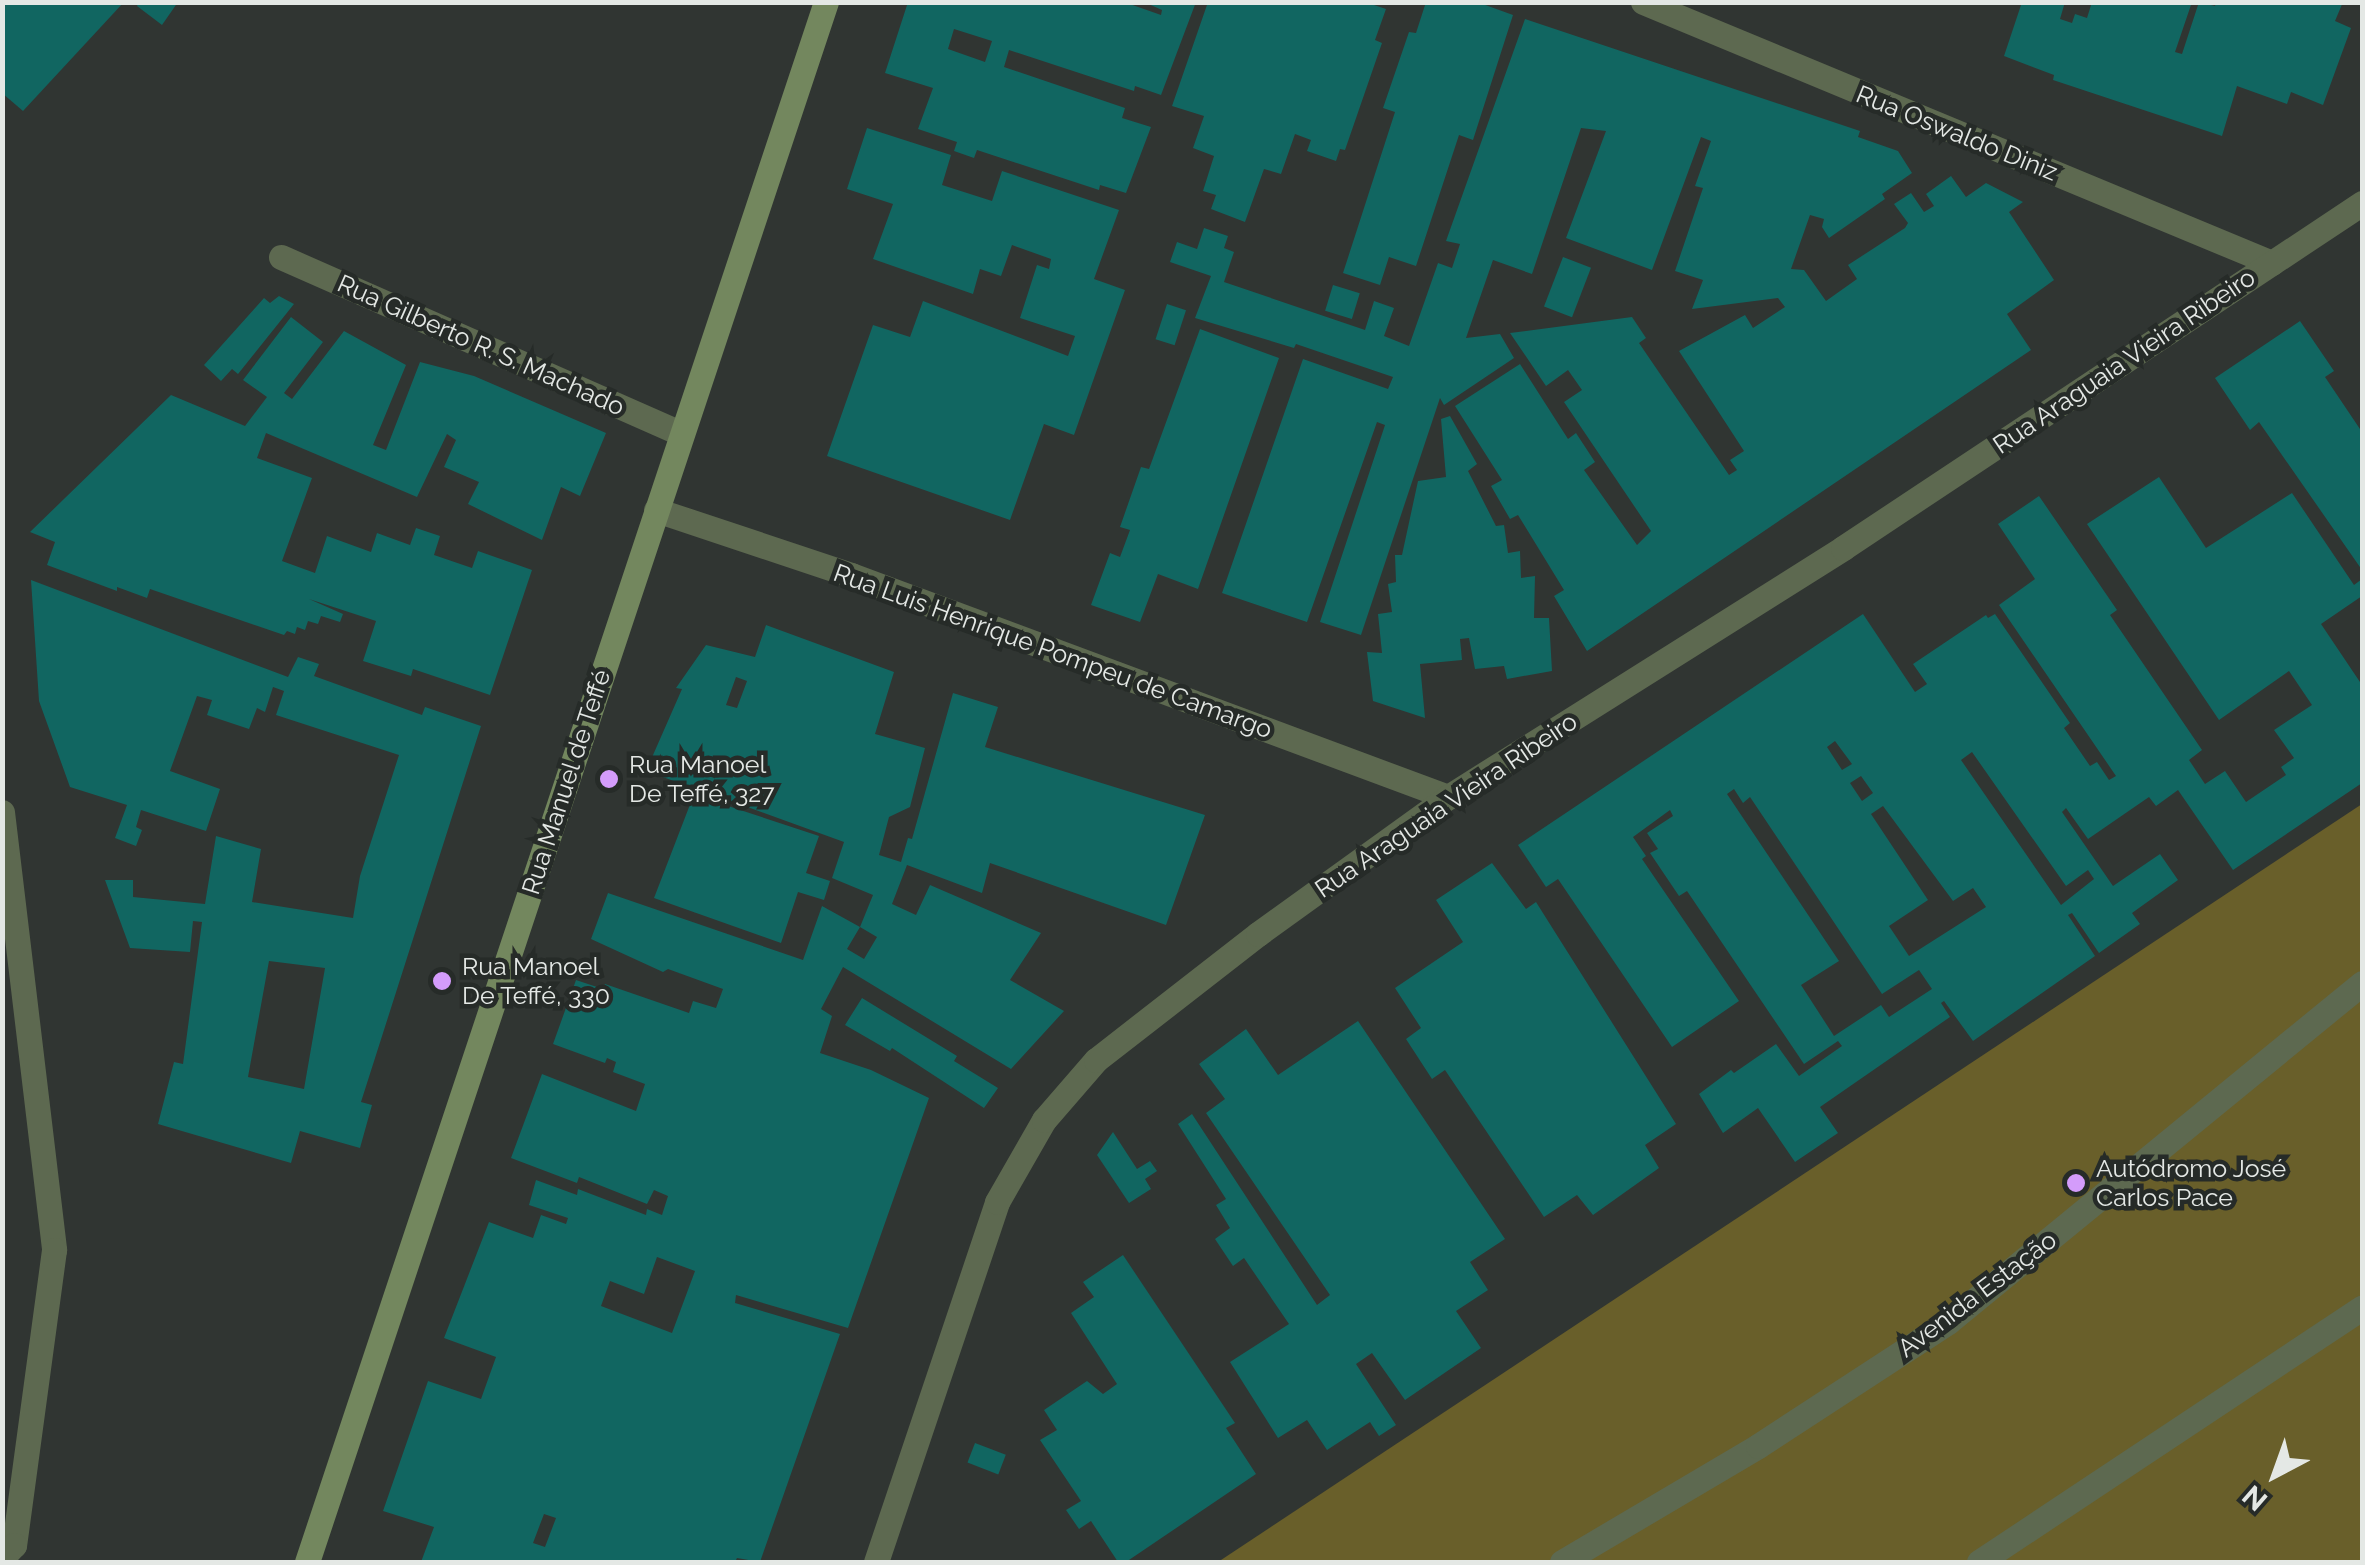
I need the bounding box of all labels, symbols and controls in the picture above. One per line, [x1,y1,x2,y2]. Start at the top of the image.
street label: Rua Oswaldo Diniz [1852,79,2062,187]
street label: Rua Araguaia Vieira Ribeiro [1987,262,2261,460]
street label: Rua Gilberto R. S. Machado [333,268,629,422]
street label: Rua Luis Henrique Pompeu de Camargo [830,557,1276,745]
street label: Rua Manuel de Teffé [515,665,617,899]
street label: Rua Araguaia Vieira Ribeiro [1309,706,1583,904]
place label: Rua Manoel De Teffé, 327 [629,750,775,809]
marker: Rua Manoel De Teffé, 327 [598,768,620,790]
place label: Rua Manoel De Teffé, 330 [462,952,611,1011]
marker: Rua Manoel De Teffé, 330 [431,970,453,992]
place label: Autódromo José Carlos Pace [2096,1154,2287,1213]
marker: Autódromo José Carlos Pace [2065,1172,2087,1194]
street label: Avenida Estação [1892,1225,2062,1363]
north arrow [2225,1425,2325,1525]
text: N [2236,1479,2274,1517]

